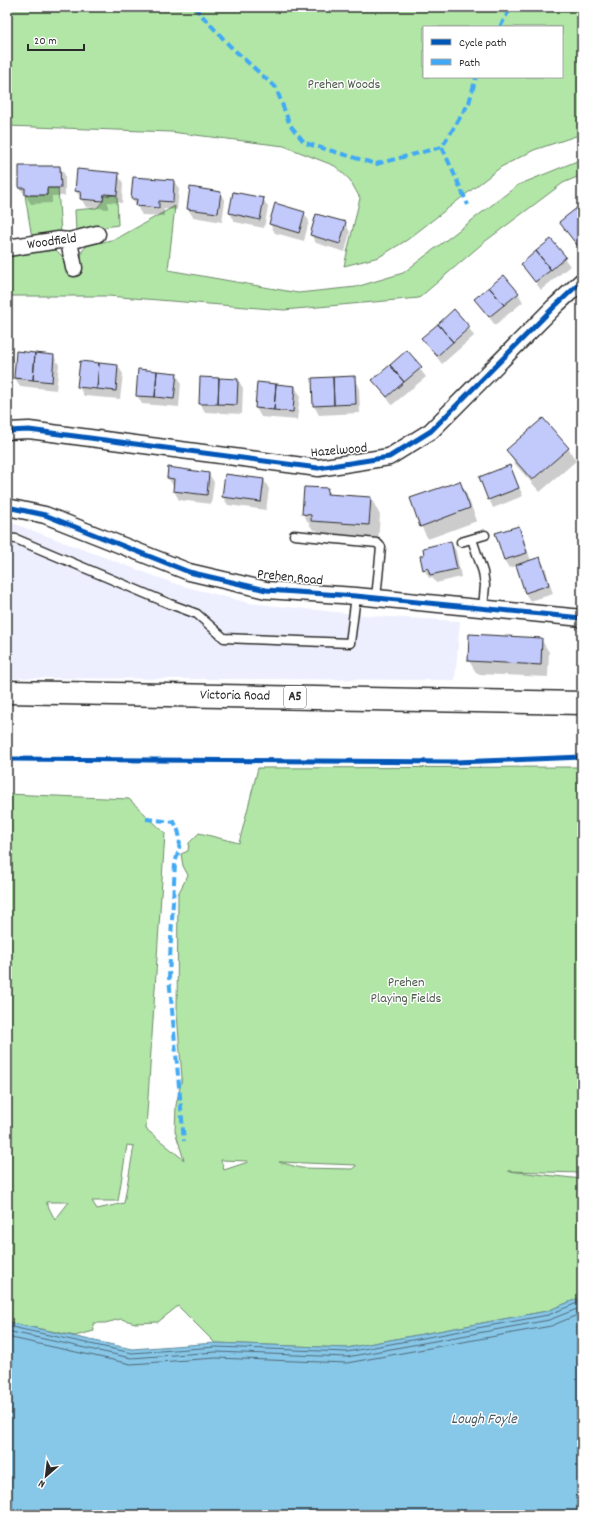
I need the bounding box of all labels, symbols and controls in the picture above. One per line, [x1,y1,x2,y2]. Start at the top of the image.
scale bar [28,26,84,52]
legend [423,26,563,78]
text: 20 m [34,33,57,50]
text: Cycle path [459,35,507,52]
text: Path [459,55,480,72]
park label: Prehen Woods [308,75,381,95]
street label: Woodfield [26,229,78,255]
street label: Hazelwood [310,439,368,463]
street label: Prehen Road [256,565,324,591]
street label: Victoria Road [200,685,270,707]
road number: A5 [284,686,306,708]
park label: Prehen Playing Fields [370,973,442,1009]
water label: Lough Foyle [451,1409,518,1431]
north arrow [26,1456,66,1496]
text: N [36,1474,48,1491]

